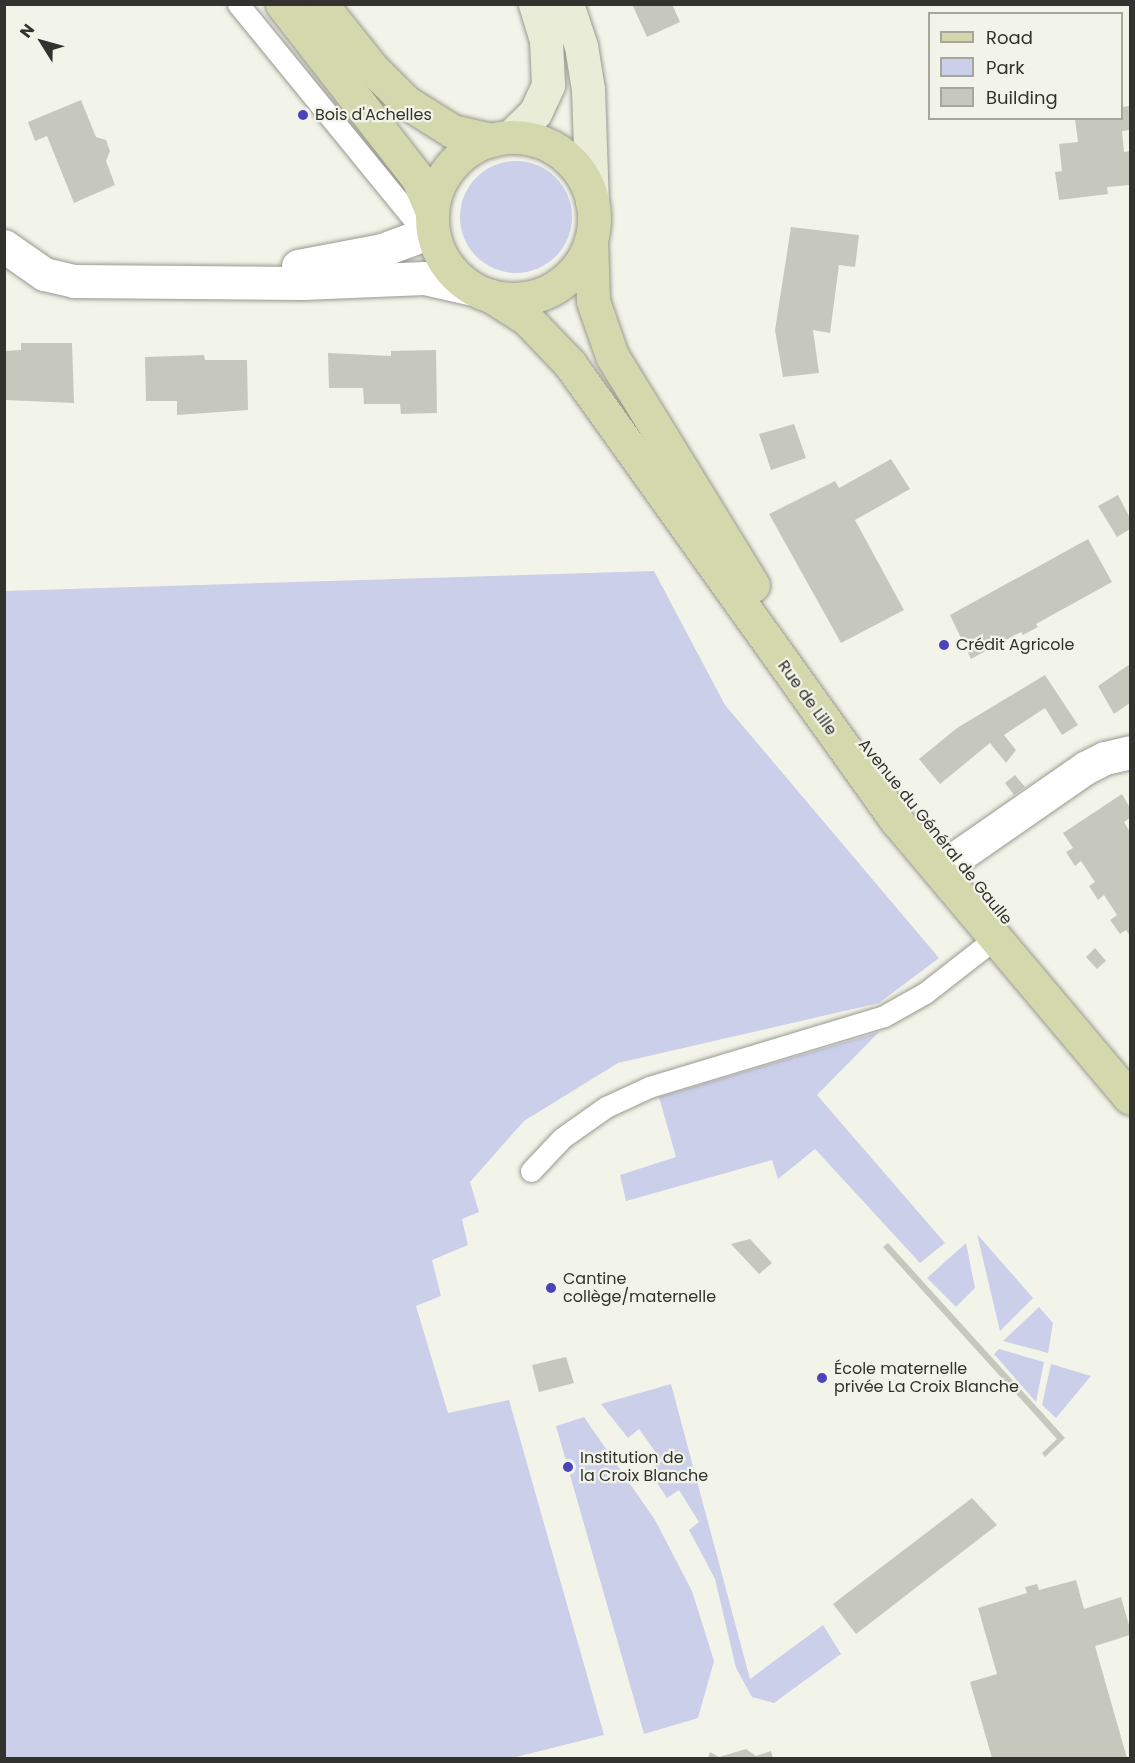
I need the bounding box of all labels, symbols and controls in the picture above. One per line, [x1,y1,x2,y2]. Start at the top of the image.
north arrow [12,12,72,72]
legend [928,12,1123,120]
text: N [14,19,40,43]
text: Road [986,25,1033,50]
text: Park [986,55,1025,80]
text: Building [986,85,1058,110]
place label: Bois d'Achelles [315,105,432,125]
marker: Bois d'Achelles [296,108,310,122]
place label: Crédit Agricole [956,635,1074,655]
marker: Crédit Agricole [937,638,951,652]
street label: Rue de Lille [773,657,841,739]
street label: Avenue du Général de Gaulle [854,735,1016,929]
place label: Cantine collège/maternelle [563,1269,716,1307]
marker: Cantine collège/maternelle [544,1281,558,1295]
place label: École maternelle privée La Croix Blanche [834,1359,1019,1397]
marker: École maternelle privée La Croix Blanche [815,1371,829,1385]
place label: Institution de la Croix Blanche [580,1448,708,1486]
marker: Institution de la Croix Blanche [561,1460,575,1474]

